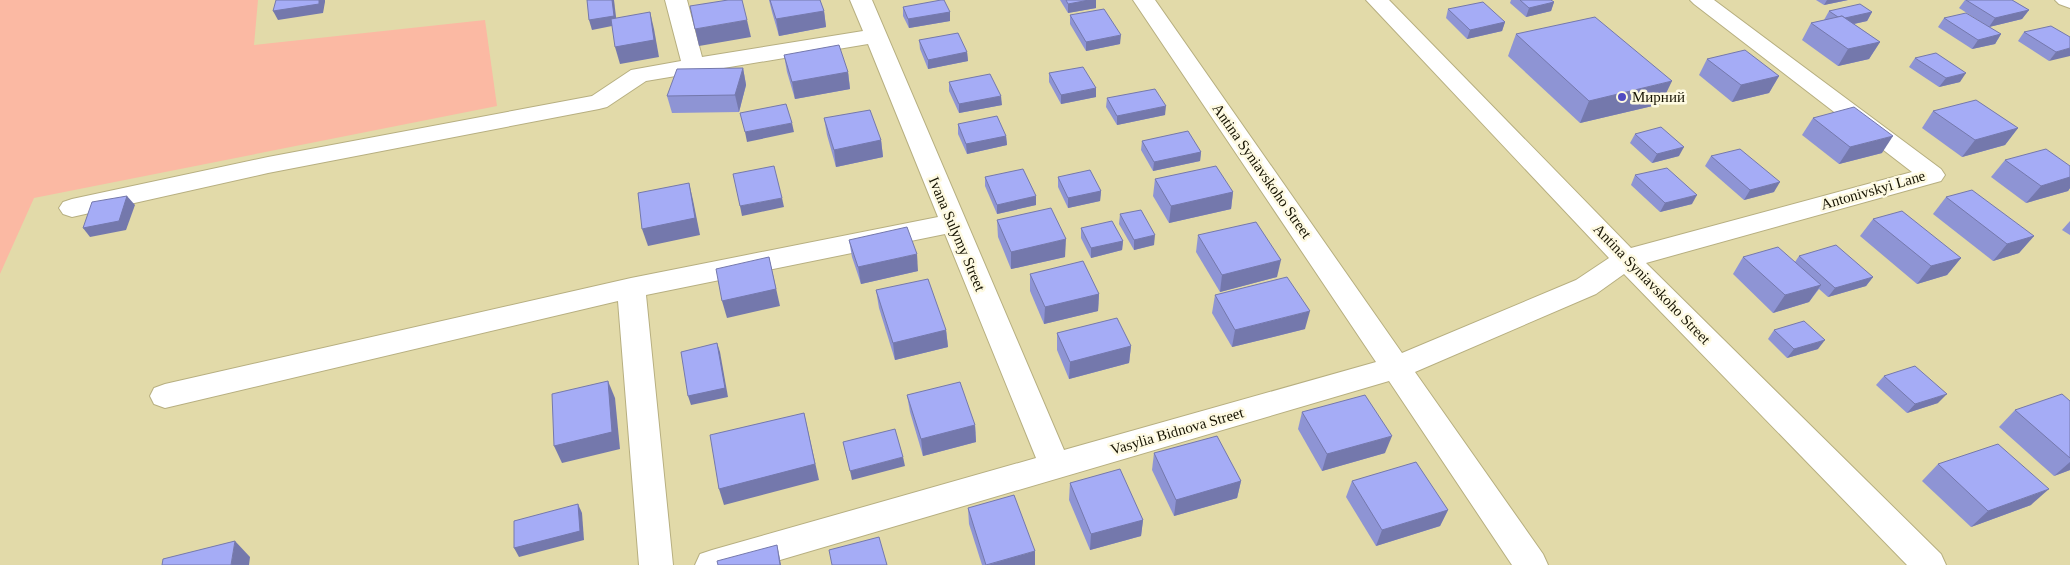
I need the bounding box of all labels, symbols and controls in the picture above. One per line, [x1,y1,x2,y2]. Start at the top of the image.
place label: Мирний [1632,89,1685,105]
marker: Мирний [1616,91,1628,103]
street label: Antina Syniavskoho Street [1209,101,1315,242]
street label: Antonivskyi Lane [1819,167,1927,213]
street label: Ivana Sulymy Street [926,175,989,294]
street label: Antina Syniavskoho Street [1590,221,1714,348]
street label: Vasylia Bidnova Street [1109,404,1246,458]

